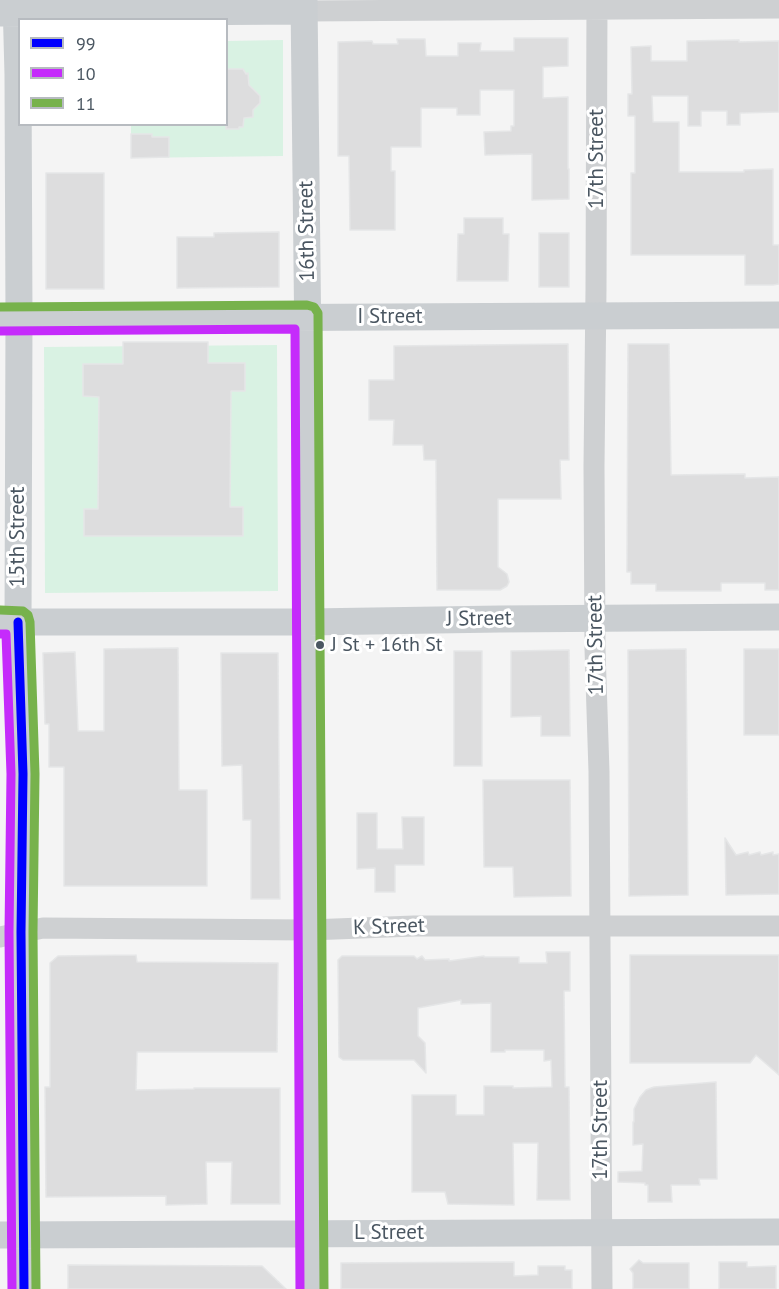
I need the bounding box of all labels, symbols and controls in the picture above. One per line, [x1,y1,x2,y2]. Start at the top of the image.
legend [18,18,228,126]
text: 99 [76,32,96,55]
text: 10 [76,62,96,85]
text: 11 [76,92,96,115]
street label: 17th Street [584,109,610,209]
street label: 16th Street [294,180,320,282]
street label: I Street [357,304,423,330]
street label: 15th Street [5,487,31,587]
street label: 17th Street [583,595,609,695]
street label: J Street [446,606,512,632]
place label: J St + 16th St [331,633,443,657]
marker: J St + 16th St [314,639,326,651]
street label: K Street [353,913,425,941]
street label: 17th Street [588,1080,614,1180]
street label: L Street [354,1220,424,1246]

